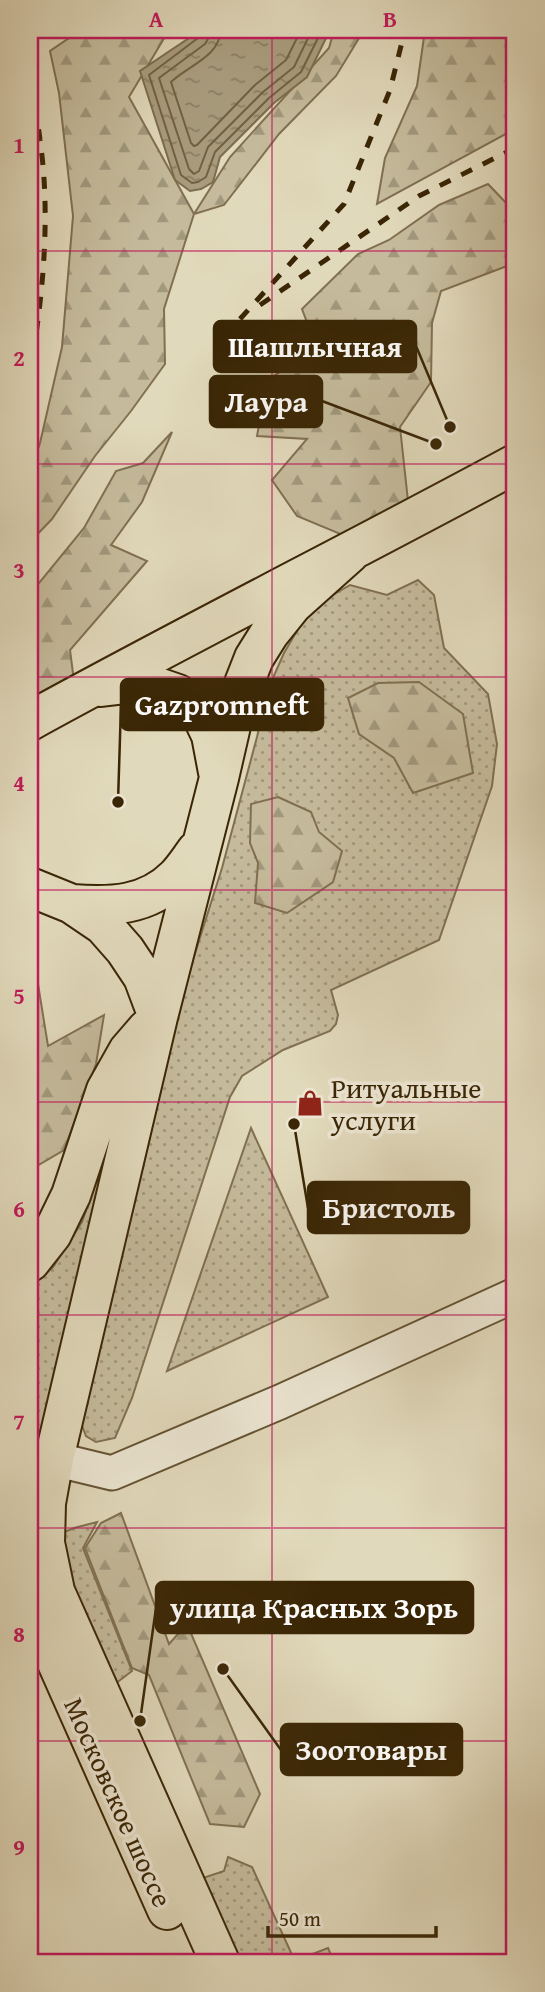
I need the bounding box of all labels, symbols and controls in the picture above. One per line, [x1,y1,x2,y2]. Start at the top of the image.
text: A [149,2,164,35]
text: B [383,2,397,35]
text: 1 [13,128,25,161]
callout: Шашлычная [214,321,416,372]
text: Шашлычная [228,324,402,368]
text: 2 [13,341,25,374]
callout: Лаура [210,376,322,427]
text: Лаура [224,379,308,423]
text: 3 [13,553,25,586]
callout: Gazpromneft [121,679,323,730]
text: Gazpromneft [135,682,310,726]
text: 4 [13,766,25,799]
text: 5 [13,979,25,1012]
place label: Ритуальные услуги [330,1067,481,1140]
shop icon: Ритуальные услуги [295,1088,325,1118]
callout: Бристоль [308,1182,469,1233]
text: Бристоль [322,1185,456,1229]
text: 6 [13,1192,25,1225]
text: 7 [13,1405,25,1438]
callout: улица Красных Зорь [156,1582,473,1633]
text: улица Красных Зорь [169,1585,458,1629]
text: 8 [13,1617,25,1650]
street label: Московское шоссе [54,1691,184,1913]
callout: Зоотовары [281,1724,462,1775]
text: Зоотовары [295,1727,447,1771]
text: 9 [13,1830,25,1863]
scale bar [268,1894,436,1938]
text: 50 m [279,1903,321,1934]

